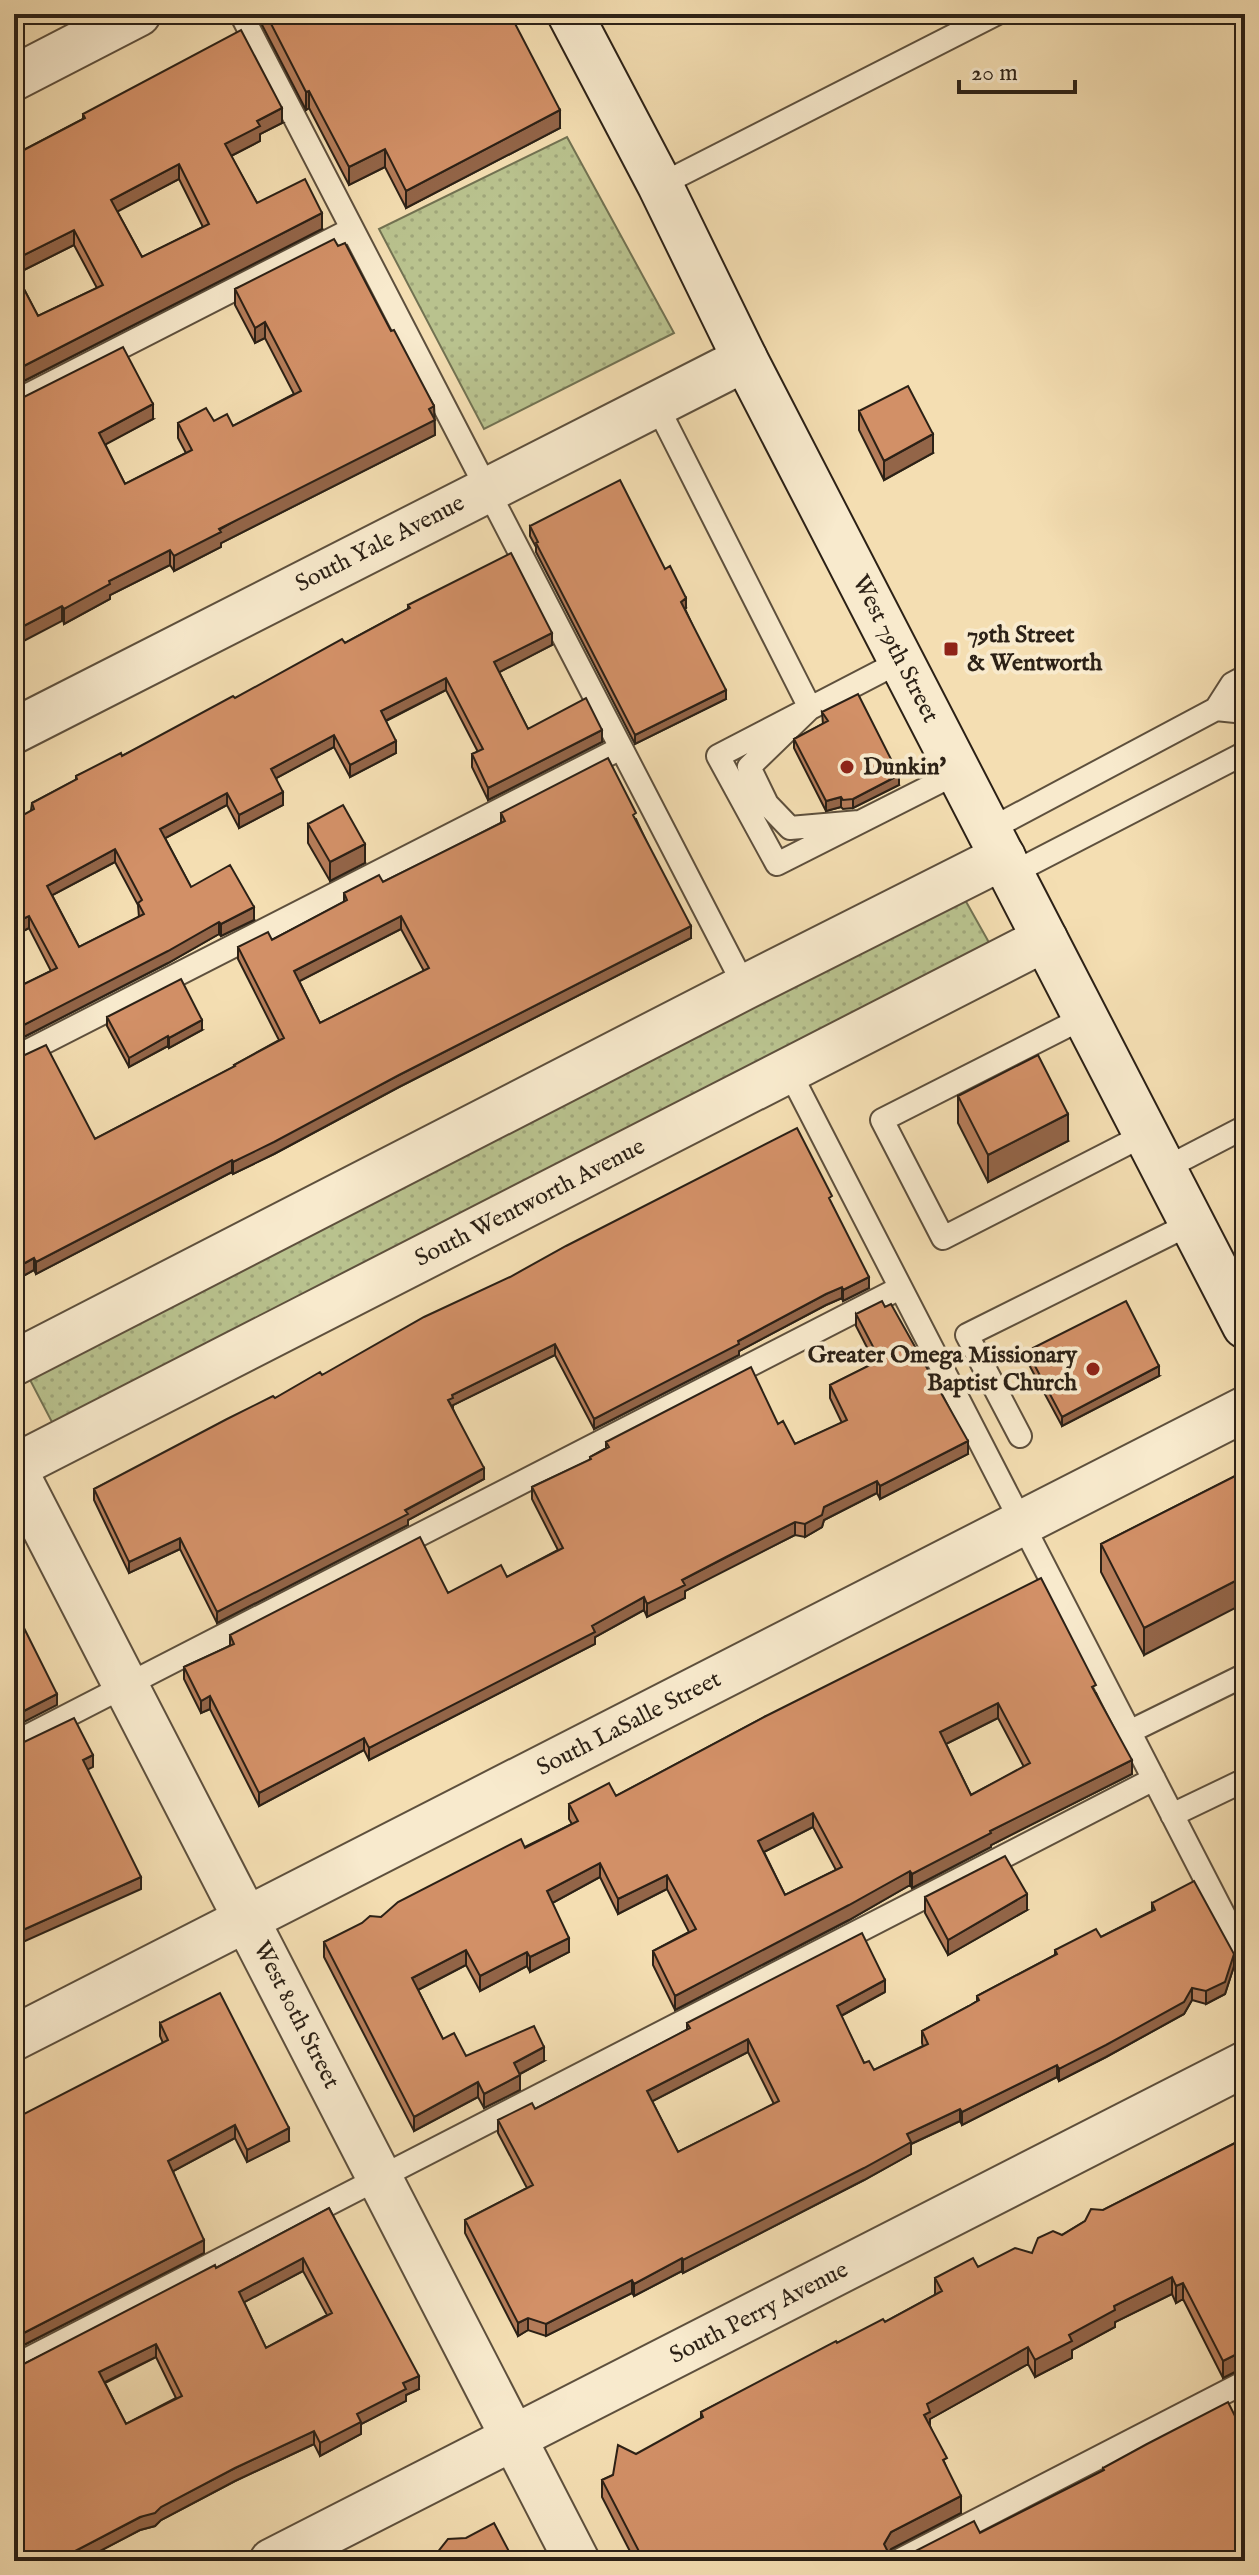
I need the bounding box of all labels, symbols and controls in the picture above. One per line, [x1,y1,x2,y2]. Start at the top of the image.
scale bar [959,44,1075,94]
text: 20 m [971,58,1018,89]
street label: South Yale Avenue [290,488,470,600]
street label: West 79th Street [844,570,946,728]
place label: 79th Street & Wentworth [967,620,1102,679]
marker: 79th Street & Wentworth [942,640,960,658]
place label: Dunkin' [863,752,947,783]
marker: Dunkin' [838,758,856,776]
street label: South Wentworth Avenue [410,1131,650,1275]
place label: Greater Omega Missionary Baptist Church [808,1340,1078,1399]
marker: Greater Omega Missionary Baptist Church [1084,1360,1102,1378]
street label: South LaSalle Street [532,1664,726,1784]
street label: West 80th Street [245,1936,347,2094]
street label: South Perry Avenue [664,2255,854,2371]

